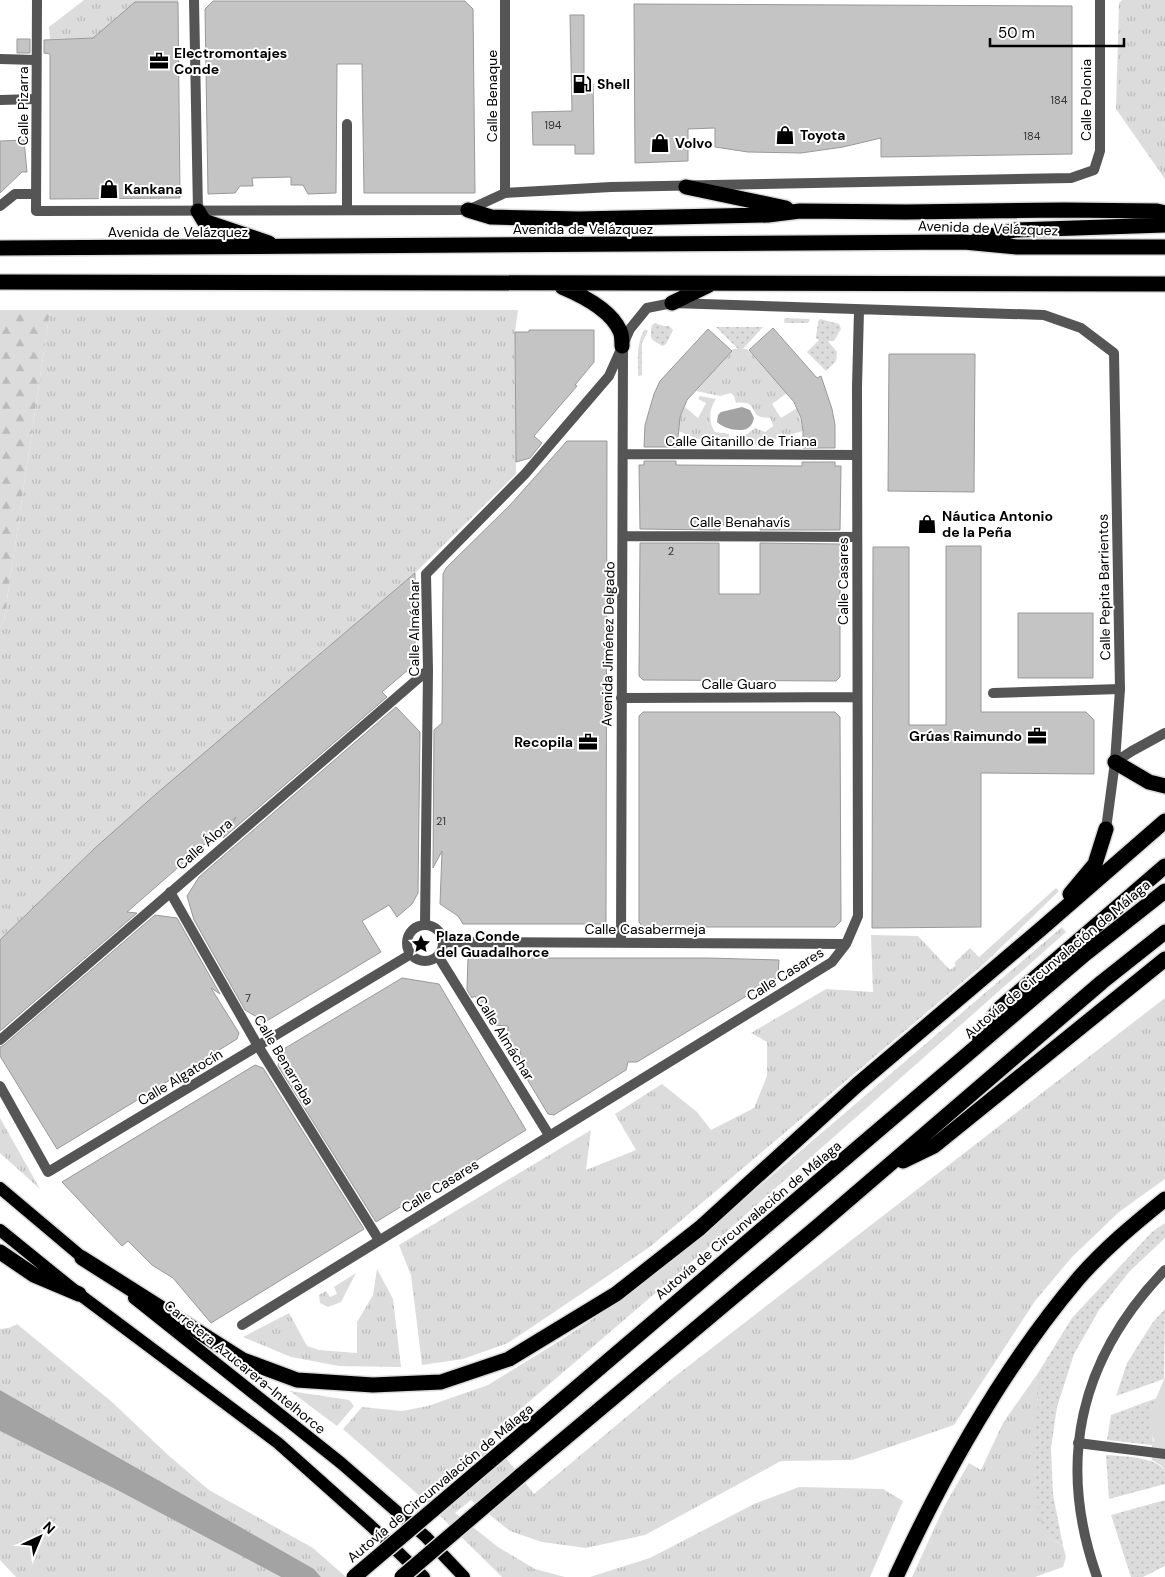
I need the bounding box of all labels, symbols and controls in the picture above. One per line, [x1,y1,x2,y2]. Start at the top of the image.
scale bar [990,15,1124,47]
text: 50 m [998,23,1035,43]
place label: Electromontajes Conde [174,44,287,78]
office icon: Electromontajes Conde [148,50,170,72]
street label: Calle Benaque [483,50,501,142]
street label: Calle Polonia [1077,59,1095,141]
street label: Calle Pizarra [14,66,32,146]
fuel station icon: Shell [571,73,593,95]
place label: Shell [597,75,630,93]
house number: 184 [1051,93,1068,107]
house number: 194 [544,118,562,132]
shop icon: Toyota [774,124,796,146]
place label: Toyota [800,126,845,144]
house number: 184 [1024,129,1041,143]
shop icon: Volvo [649,132,671,154]
place label: Volvo [675,134,712,152]
shop icon: Kankana [98,178,120,200]
place label: Kankana [124,180,182,198]
street label: Avenida de Velázquez [918,217,1058,239]
street label: Avenida de Velázquez [513,220,653,238]
street label: Avenida de Velázquez [108,223,248,241]
street label: Calle Gitanillo de Triana [665,432,817,450]
place label: Náutica Antonio de la Peña [942,507,1053,541]
street label: Calle Benahavís [690,513,790,531]
shop icon: Náutica Antonio de la Peña [916,513,938,535]
street label: Calle Pepita Barrientos [1094,514,1114,660]
street label: Calle Casares [834,537,852,625]
house number: 2 [668,544,674,558]
street label: Avenida Jiménez Delgado [598,561,618,727]
street label: Calle Almáchar [405,580,423,676]
street label: Calle Guaro [701,675,777,693]
office icon: Grúas Raimundo [1026,725,1048,747]
place label: Grúas Raimundo [909,727,1022,745]
office icon: Recopila [577,731,599,753]
place label: Recopila [514,733,573,751]
house number: 21 [436,814,446,828]
street label: Calle Álora [172,815,236,873]
street label: Autovía de Circunvalación de Málaga [960,876,1154,1042]
street label: Calle Casabermeja [584,920,706,938]
place label: Plaza Conde del Guadalhorce [436,927,549,961]
place icon: Plaza Conde del Guadalhorce [410,933,432,955]
street label: Calle Casares [743,943,827,1005]
house number: 7 [245,991,251,1005]
street label: Calle Almáchar [472,992,538,1084]
street label: Calle Benarraba [250,1012,318,1108]
street label: Calle Algatocín [134,1045,226,1109]
street label: Autovía de Circunvalación de Málaga [651,1137,845,1303]
street label: Calle Casares [398,1155,482,1217]
street label: Carretera Azucarera-Intelhorce [161,1296,329,1438]
street label: Autovía de Circunvalación de Málaga [343,1400,537,1566]
north arrow [15,1512,65,1562]
text: N [39,1518,59,1538]

